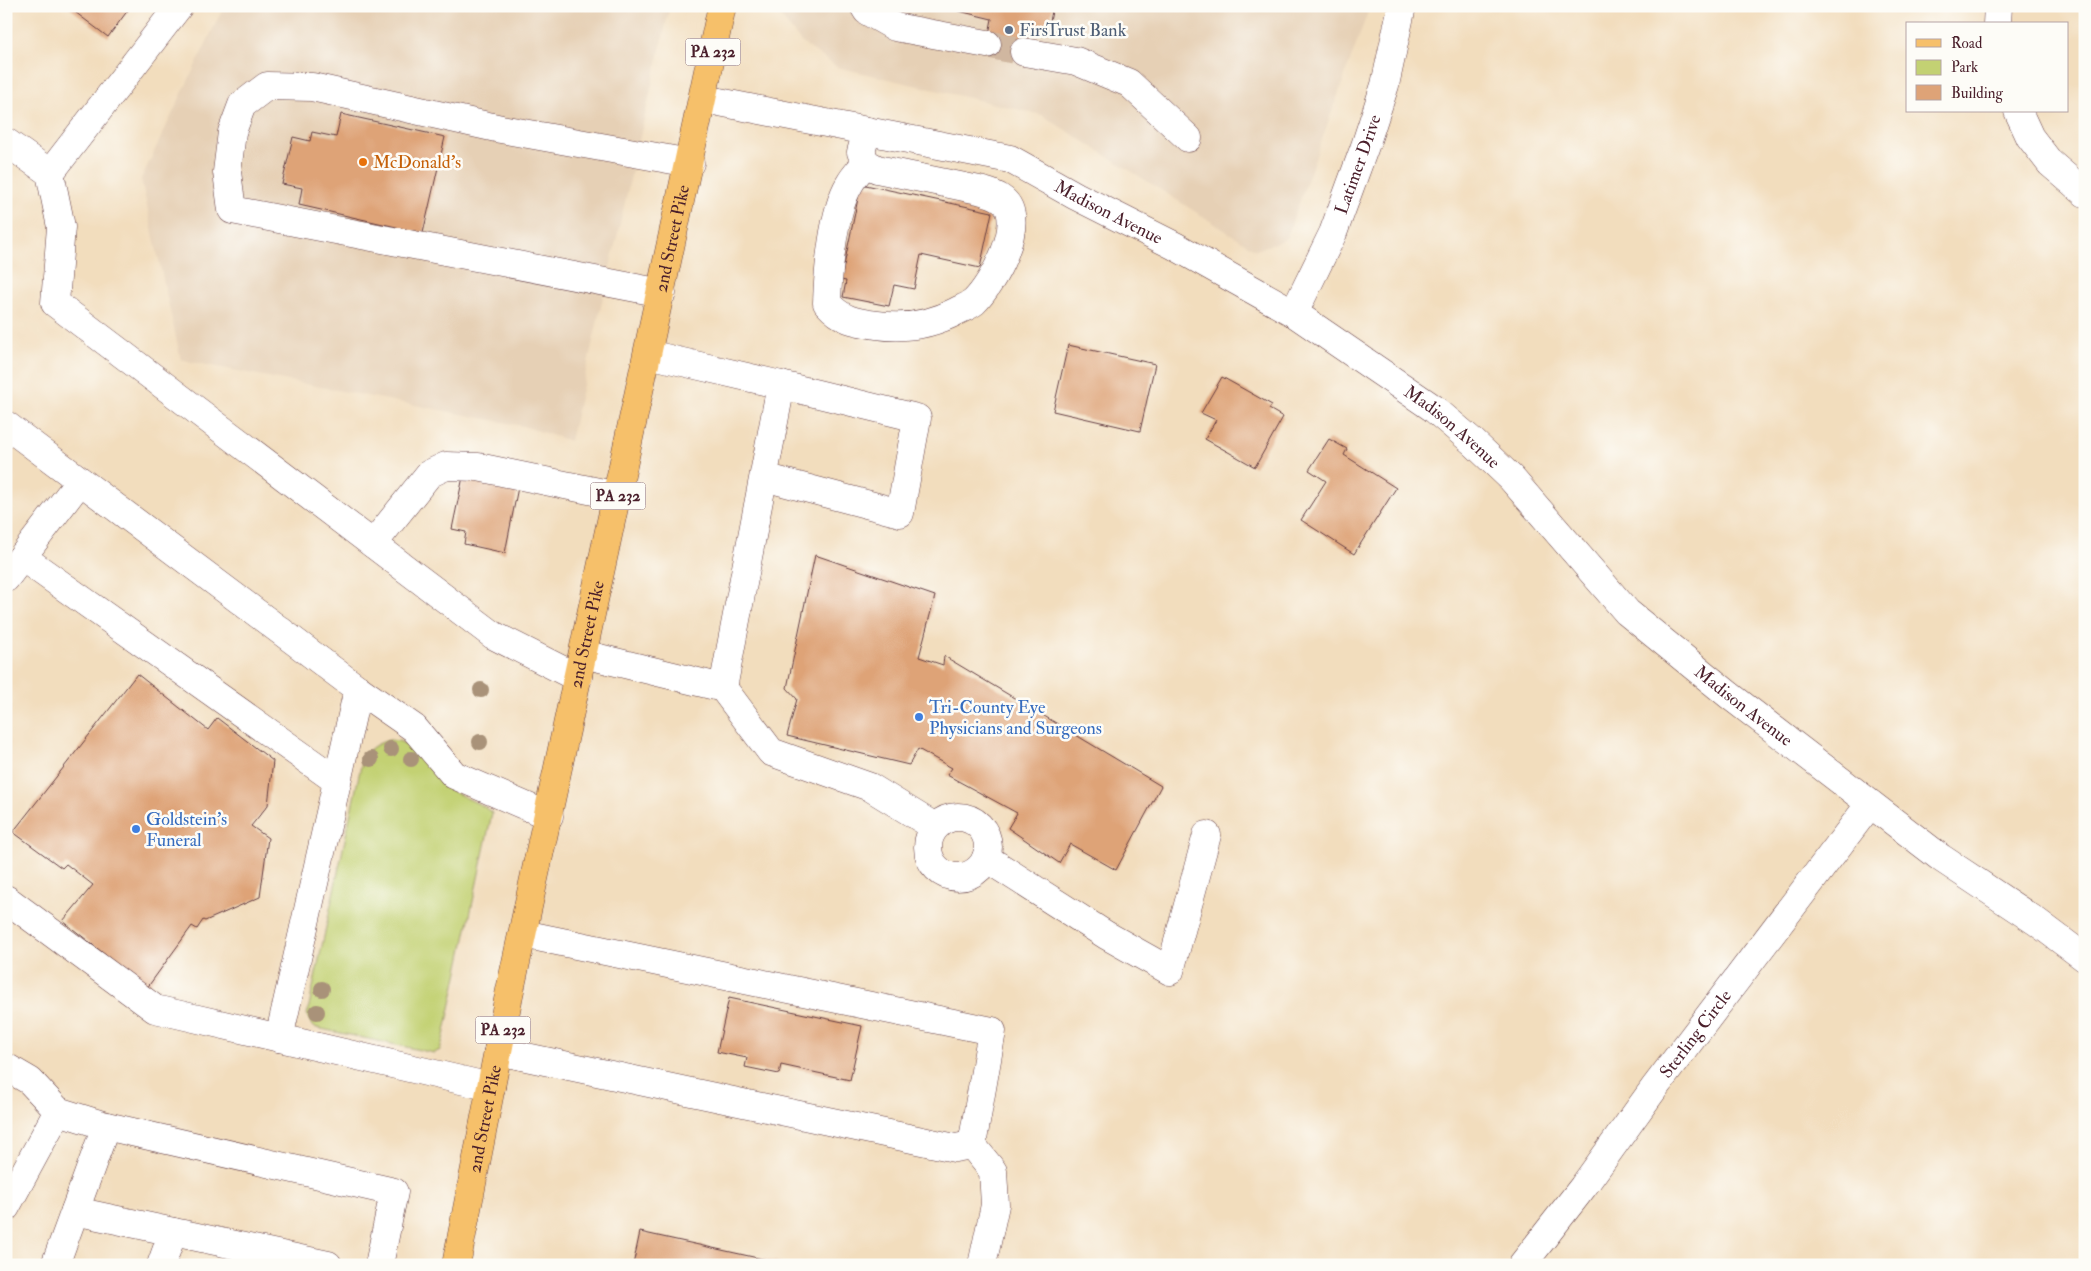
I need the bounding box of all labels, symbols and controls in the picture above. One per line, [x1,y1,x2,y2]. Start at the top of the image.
place label: FirsTrust Bank [1019,19,1127,42]
legend [1906,22,2068,112]
marker: FirsTrust Bank [1003,24,1015,36]
text: Road [1951,34,1983,53]
road number: PA 232 [686,38,740,66]
text: Park [1951,58,1978,77]
text: Building [1951,84,2003,103]
street label: Latimer Drive [1329,111,1386,217]
place label: McDonald's [373,151,461,174]
marker: McDonald's [357,156,369,168]
street label: Madison Avenue [1051,175,1167,250]
street label: 2nd Street Pike [649,182,695,294]
street label: Madison Avenue [1400,380,1506,474]
road number: PA 232 [590,482,646,510]
street label: 2nd Street Pike [564,578,610,690]
street label: Madison Avenue [1690,660,1798,752]
place label: Tri-County Eye Physicians and Surgeons [929,696,1102,740]
marker: Tri-County Eye Physicians and Surgeons [913,711,925,723]
place label: Goldstein's Funeral [146,808,227,852]
marker: Goldstein's Funeral [130,823,142,835]
street label: Sterling Circle [1654,985,1737,1083]
road number: PA 232 [476,1016,530,1044]
street label: 2nd Street Pike [463,1062,507,1175]

